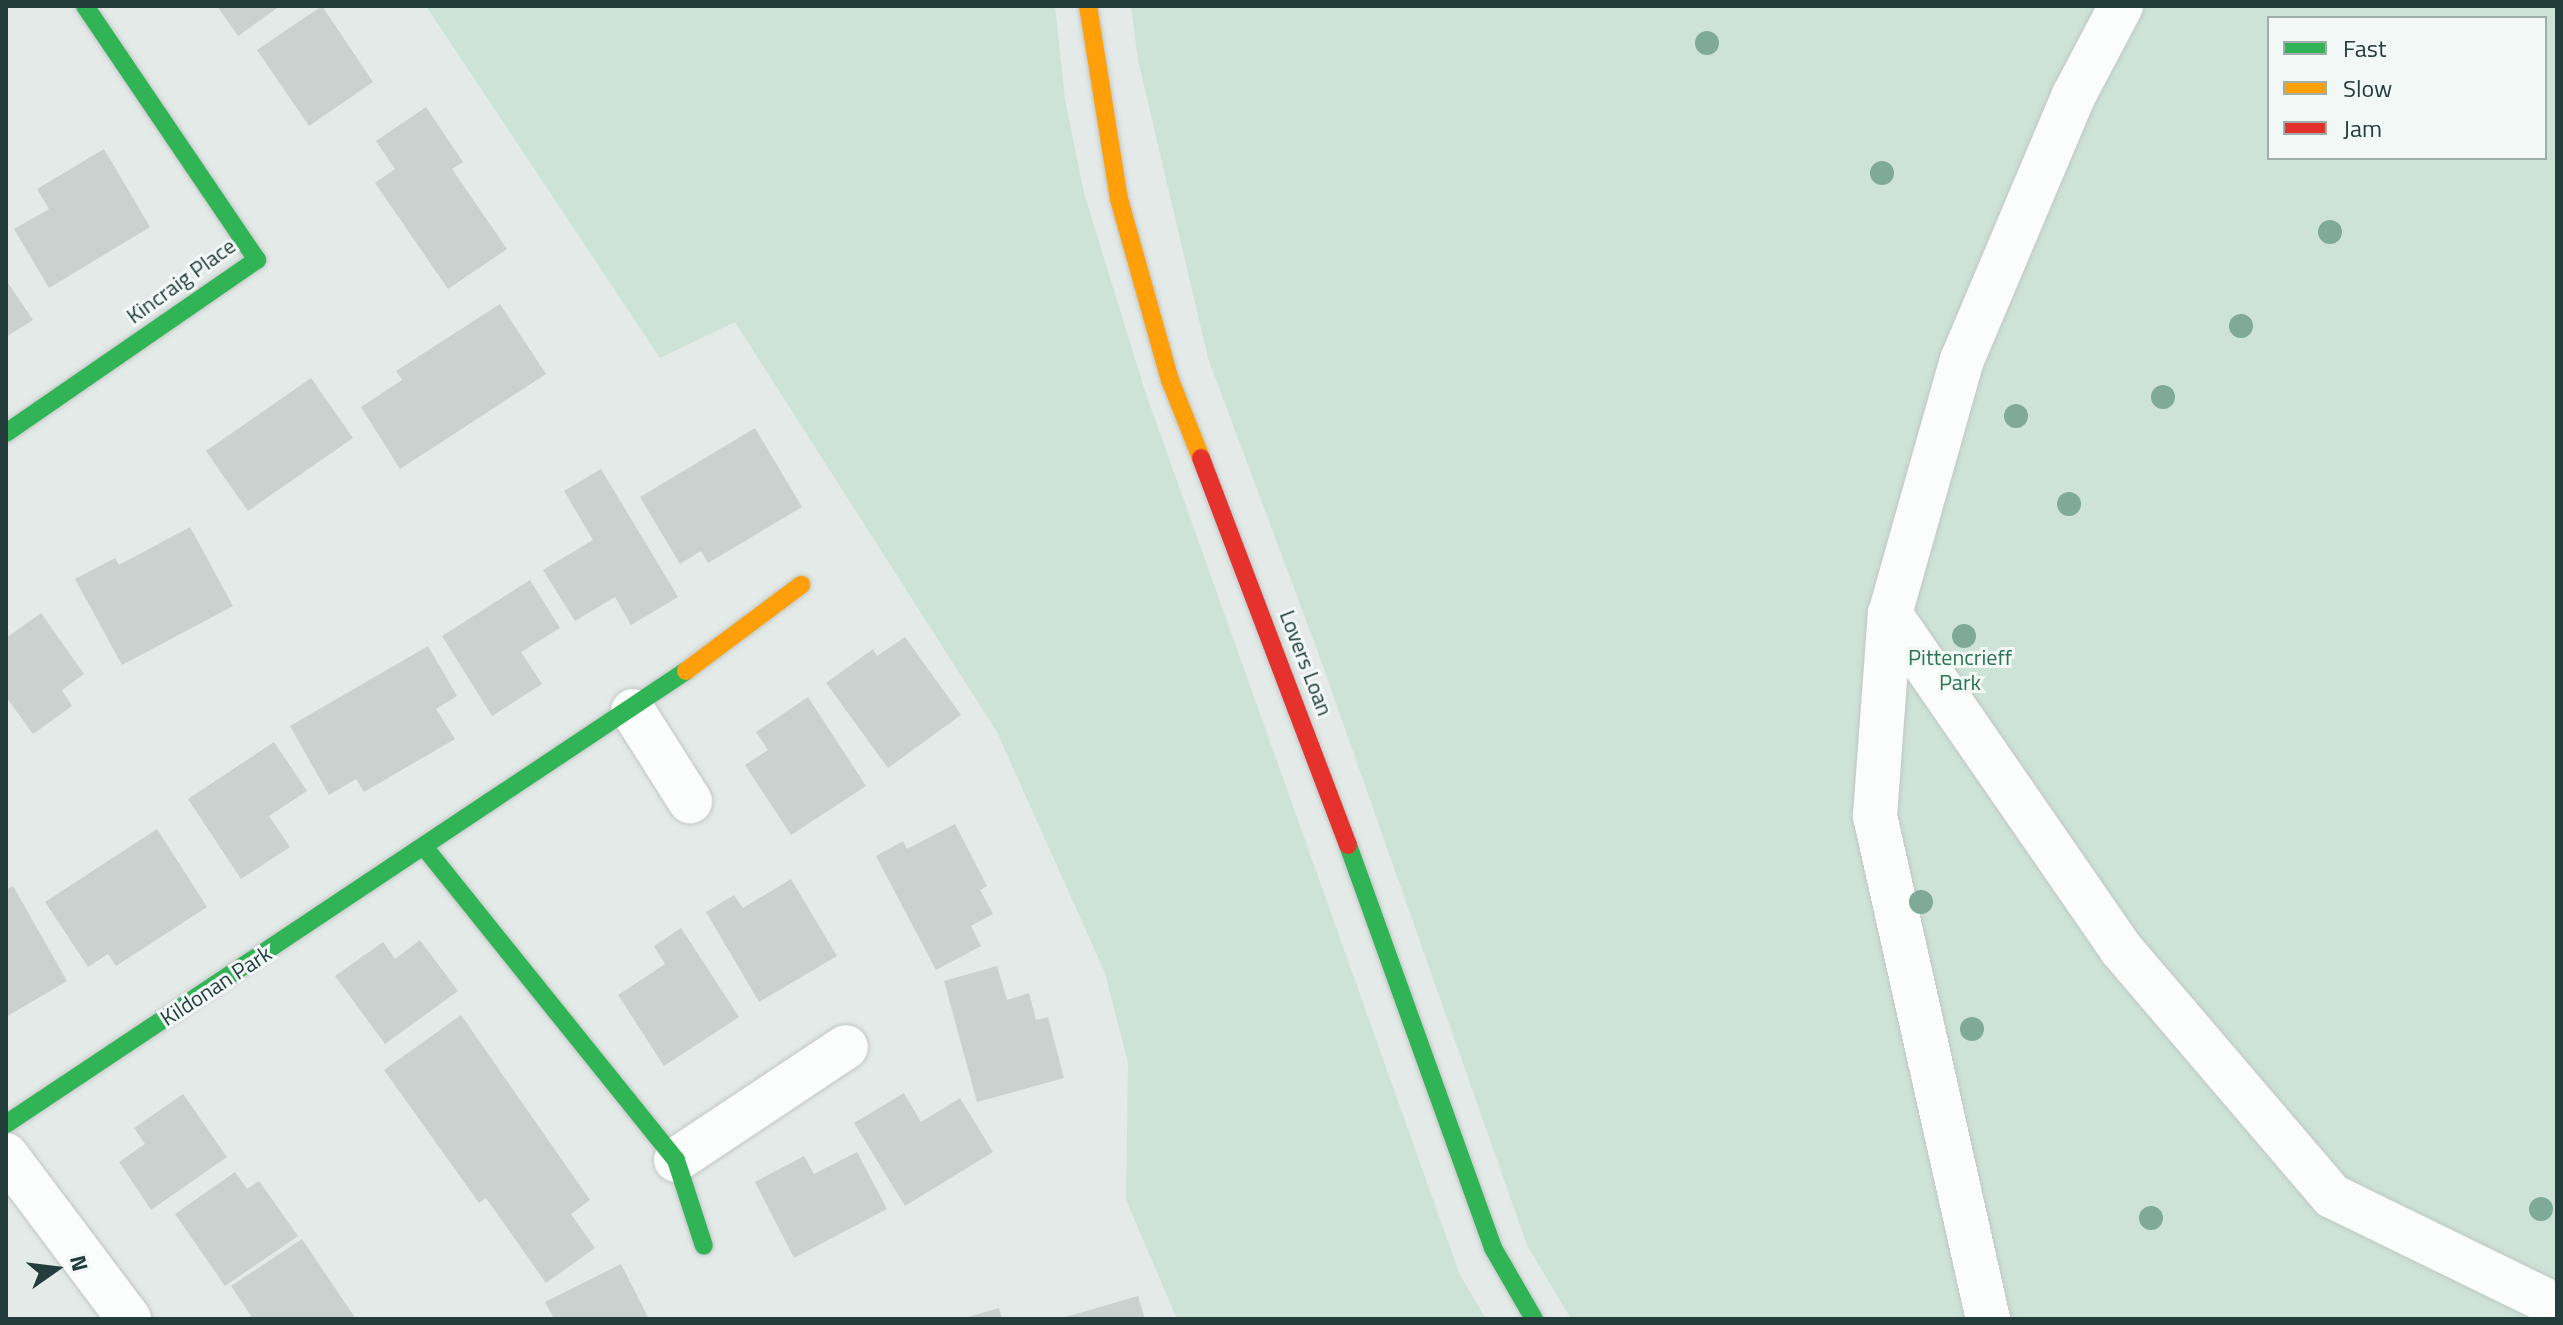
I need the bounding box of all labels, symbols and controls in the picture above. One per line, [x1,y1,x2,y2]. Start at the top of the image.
legend [2267,16,2547,160]
text: Fast [2343,30,2386,66]
text: Slow [2343,70,2392,106]
text: Jam [2343,110,2382,146]
street label: Kincraig Place [121,233,241,329]
street label: Lovers Loan [1274,607,1338,719]
park label: Pittencrieff Park [1908,644,2012,696]
street label: Kildonan Park [155,940,277,1032]
north arrow [16,1229,96,1309]
text: N [61,1252,98,1275]

